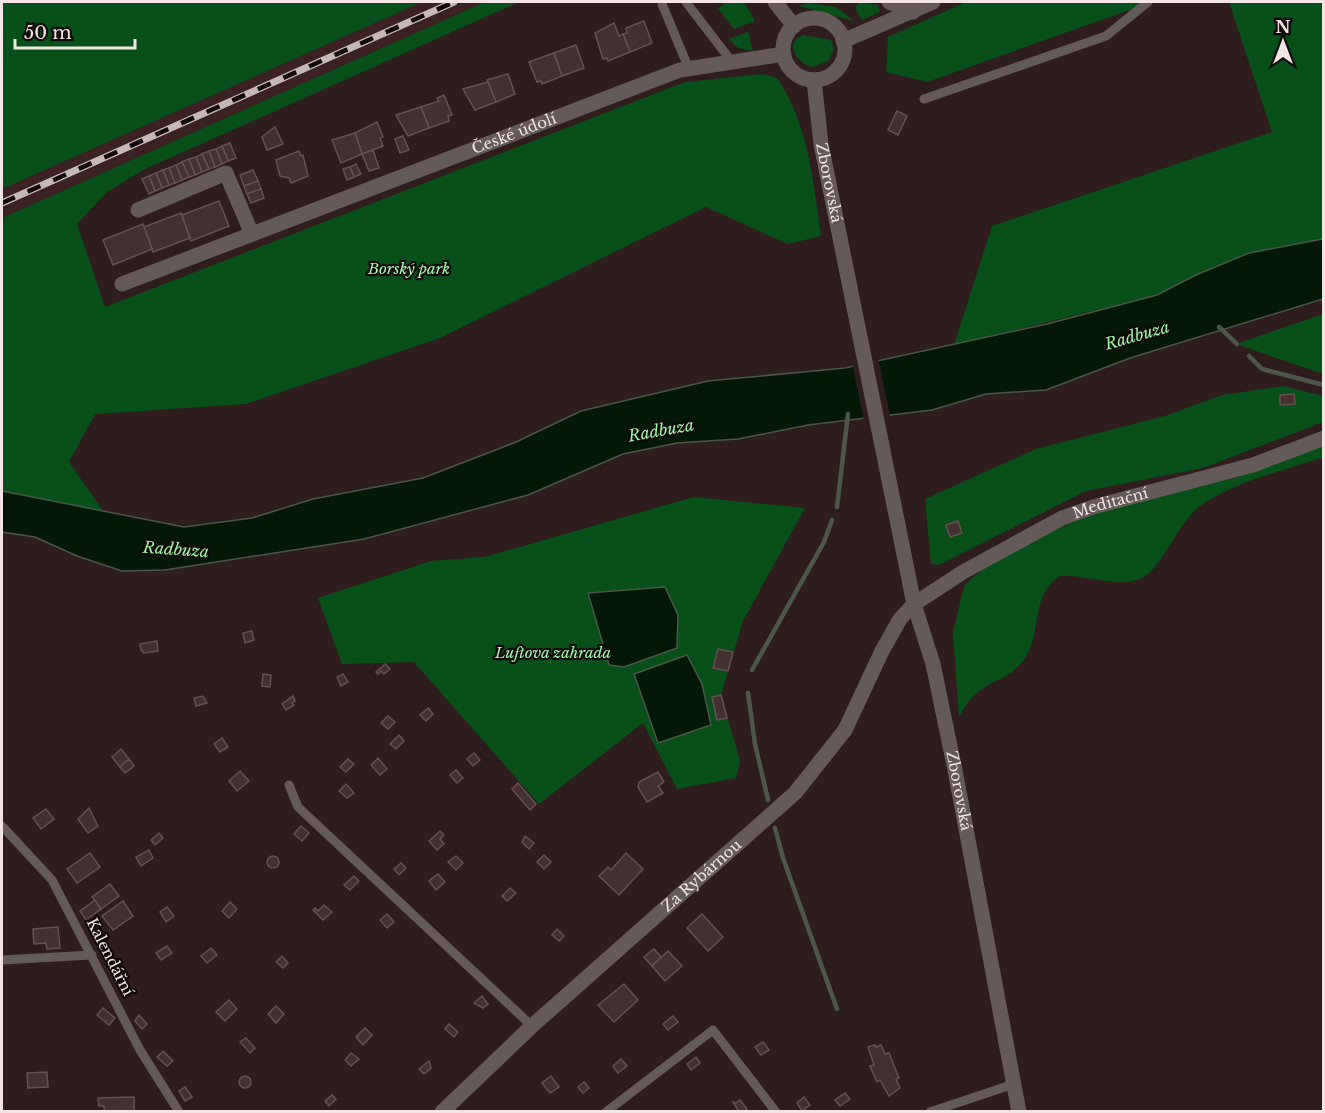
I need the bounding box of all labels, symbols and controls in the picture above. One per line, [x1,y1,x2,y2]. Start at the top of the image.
scale bar [15,12,135,50]
north arrow [1253,12,1313,72]
text: N [1275,17,1291,37]
text: 50 m [24,22,72,44]
street label: České údolí [469,108,560,158]
street label: Zborovská [812,141,847,225]
park label: Borský park [367,259,450,278]
water label: Radbuza [1101,316,1172,354]
water label: Radbuza [626,414,695,446]
street label: Meditační [1070,483,1151,522]
water label: Radbuza [141,537,210,561]
park label: Luftova zahrada [494,643,611,662]
street label: Zborovská [942,749,976,833]
street label: Za Rybárnou [657,835,745,916]
street label: Kalendářní [83,915,139,1000]

